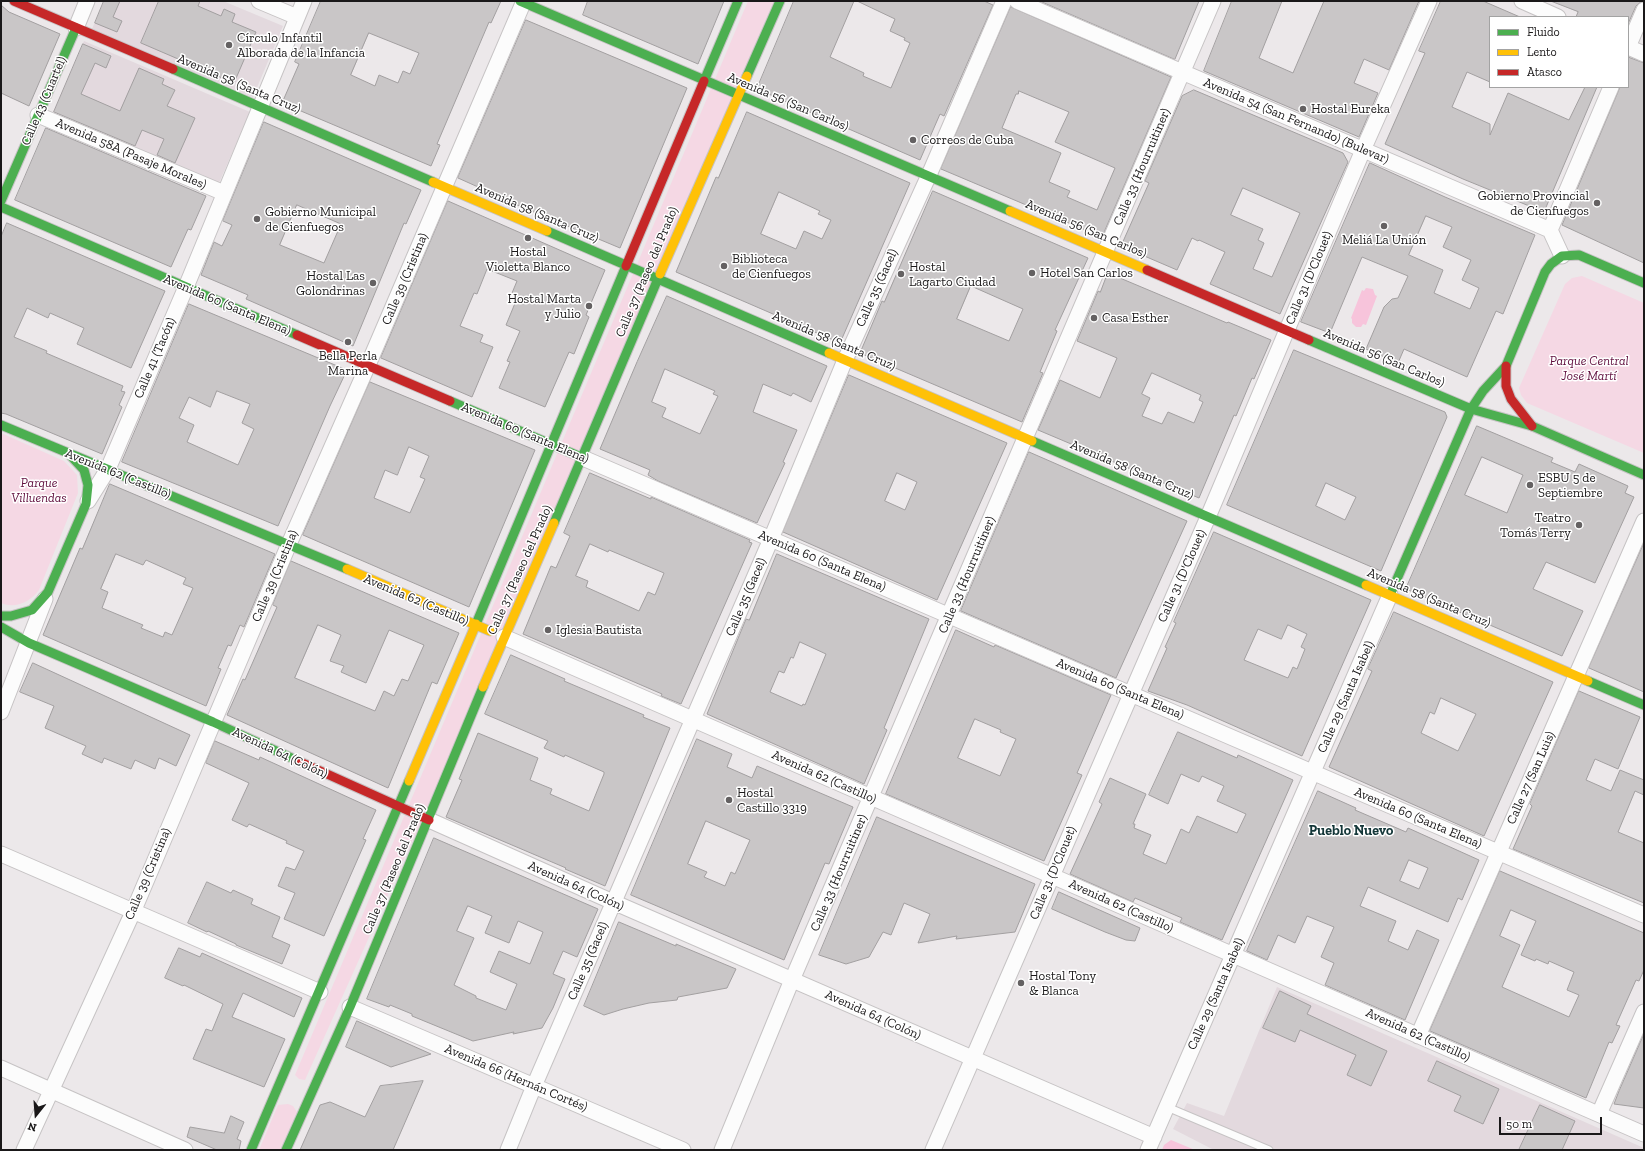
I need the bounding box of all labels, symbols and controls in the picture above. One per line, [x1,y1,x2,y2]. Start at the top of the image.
legend [1489,16,1629,88]
text: Fluido [1527,25,1560,39]
place label: Círculo Infantil Alborada de la Infancia [237,30,365,61]
marker: Círculo Infantil Alborada de la Infancia [224,40,234,50]
text: Lento [1527,45,1557,59]
street label: Avenida 58 (Santa Cruz) [175,51,303,117]
street label: Calle 43 (Cuartel) [18,54,70,148]
text: Atasco [1527,65,1562,79]
street label: Avenida 56 (San Carlos) [725,69,851,135]
street label: Avenida 54 (San Fernando) (Bulevar) [1201,75,1391,167]
place label: Hostal Eureka [1311,101,1390,117]
marker: Hostal Eureka [1298,104,1308,114]
street label: Calle 33 (Hourruitiner) [1110,106,1174,228]
street label: Avenida 58A (Pasaje Morales) [53,115,209,193]
place label: Correos de Cuba [921,132,1014,148]
marker: Correos de Cuba [908,135,918,145]
street label: Avenida 58 (Santa Cruz) [473,180,601,246]
place label: Gobierno Provincial de Cienfuegos [1478,188,1589,219]
street label: Avenida 56 (San Carlos) [1023,196,1149,262]
marker: Gobierno Provincial de Cienfuegos [1592,198,1602,208]
place label: Gobierno Municipal de Cienfuegos [265,204,376,235]
street label: Calle 37 (Paseo del Prado) [612,204,682,340]
marker: Gobierno Municipal de Cienfuegos [252,214,262,224]
marker: Meliá La Unión [1379,221,1389,231]
street label: Calle 31 (D'Clouet) [1282,229,1336,327]
street label: Calle 39 (Cristina) [379,231,431,327]
place label: Meliá La Unión [1342,232,1426,248]
marker: Hostal Violetta Blanco [523,233,533,243]
place label: Hostal Violetta Blanco [486,244,570,275]
street label: Calle 35 (Gacel) [853,247,901,329]
place label: Biblioteca de Cienfuegos [732,251,811,282]
place label: Hostal Lagarto Ciudad [909,259,996,290]
marker: Biblioteca de Cienfuegos [719,261,729,271]
place label: Hotel San Carlos [1040,265,1133,281]
place label: Hostal Las Golondrinas [296,268,365,299]
marker: Hotel San Carlos [1027,268,1037,278]
marker: Hostal Lagarto Ciudad [896,269,906,279]
street label: Avenida 60 (Santa Elena) [161,271,293,339]
marker: Hostal Las Golondrinas [368,278,378,288]
place label: Hostal Marta y Julio [507,291,581,322]
marker: Hostal Marta y Julio [584,301,594,311]
street label: Avenida 58 (Santa Cruz) [770,308,898,374]
place label: Casa Esther [1102,310,1169,326]
marker: Casa Esther [1089,313,1099,323]
street label: Calle 41 (Tacón) [131,315,179,401]
street label: Avenida 56 (San Carlos) [1321,325,1447,391]
marker: Bella Perla Marina [343,337,353,347]
place label: Bella Perla Marina [319,348,377,379]
park label: Parque Central José Martí [1549,353,1629,384]
street label: Avenida 60 (Santa Elena) [459,399,591,467]
street label: Avenida 58 (Santa Cruz) [1068,437,1196,503]
street label: Avenida 62 (Castillo) [63,446,173,502]
place label: ESBU 5 de Septiembre [1538,470,1602,501]
park label: Parque Villuendas [11,475,67,506]
marker: ESBU 5 de Septiembre [1525,480,1535,490]
street label: Calle 37 (Paseo del Prado) [484,503,556,637]
place label: Teatro Tomás Terry [1500,510,1571,541]
street label: Calle 33 (Hourruitiner) [935,514,999,636]
marker: Teatro Tomás Terry [1574,520,1584,530]
street label: Avenida 60 (Santa Elena) [756,527,888,595]
street label: Calle 31 (D'Clouet) [1155,527,1209,625]
street label: Calle 39 (Cristina) [249,528,301,624]
street label: Calle 35 (Gacel) [722,555,770,639]
street label: Avenida 58 (Santa Cruz) [1365,565,1493,631]
street label: Avenida 62 (Castillo) [361,571,471,629]
place label: Iglesia Bautista [556,622,642,638]
marker: Iglesia Bautista [543,625,553,635]
street label: Calle 29 (Santa Isabel) [1314,638,1378,756]
street label: Avenida 60 (Santa Elena) [1054,655,1186,723]
street label: Avenida 64 (Colón) [230,724,330,782]
street label: Calle 27 (San Luis) [1504,729,1558,827]
street label: Avenida 62 (Castillo) [769,747,879,807]
street label: Avenida 60 (Santa Elena) [1352,784,1484,852]
place label: Hostal Castillo 3319 [737,785,807,816]
marker: Hostal Castillo 3319 [724,795,734,805]
street label: Calle 37 (Paseo del Prado) [359,801,429,937]
street label: Calle 33 (Hourruitiner) [807,812,871,934]
district label: Pueblo Nuevo [1309,823,1393,839]
street label: Calle 31 (D'Clouet) [1026,824,1080,922]
street label: Calle 39 (Cristina) [122,826,174,922]
street label: Avenida 64 (Colón) [526,858,626,914]
street label: Avenida 62 (Castillo) [1066,876,1176,936]
street label: Calle 35 (Gacel) [564,919,612,1003]
street label: Calle 29 (Santa Isabel) [1184,935,1248,1053]
place label: Hostal Tony & Blanca [1029,968,1096,999]
marker: Hostal Tony & Blanca [1016,978,1026,988]
street label: Avenida 64 (Colón) [823,987,923,1043]
street label: Avenida 62 (Castillo) [1363,1005,1473,1065]
street label: Avenida 66 (Hernán Cortés) [442,1041,590,1115]
north arrow [16,1095,56,1135]
scale bar [1501,1109,1604,1135]
text: 50 m [1506,1117,1532,1131]
text: N [26,1120,38,1134]

